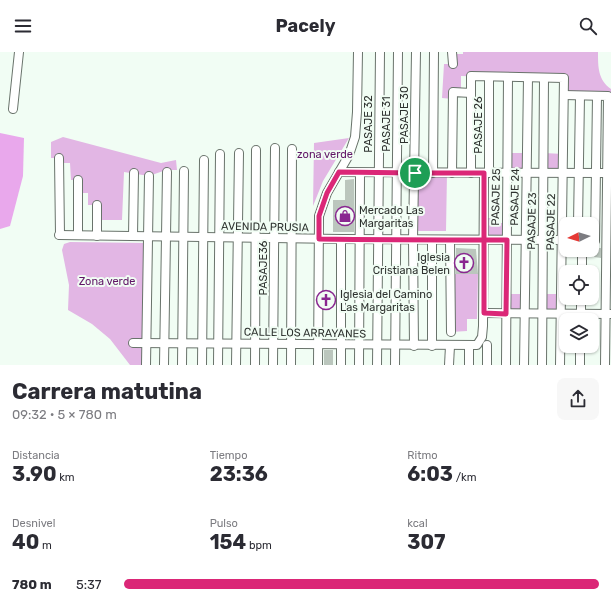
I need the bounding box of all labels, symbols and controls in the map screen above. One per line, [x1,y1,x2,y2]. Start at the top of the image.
icon: menu [12,15,34,37]
text: Pacely [276,15,335,37]
icon: search [577,15,599,37]
street label: PASAJE 30 [398,86,411,144]
street label: PASAJE 32 [362,95,375,153]
street label: PASAJE 31 [380,96,393,152]
street label: PASAJE 26 [472,96,485,154]
park label: zona verde [297,148,353,161]
pin [398,156,432,190]
icon: arrive [404,162,426,184]
street label: PASAJE 25 [489,168,503,226]
street label: PASAJE 24 [508,168,522,226]
street label: PASAJE 23 [525,192,539,250]
street label: PASAJE 22 [544,193,558,251]
place label: Mercado Las Margaritas [359,204,424,230]
shop icon: Mercado Las Margaritas [334,205,356,227]
north arrow [559,217,599,257]
map controls [559,217,599,353]
street label: AVENIDA PRUSIA [221,220,310,234]
street label: PASAJE36 [257,240,270,295]
place label: Iglesia Cristiana Belen [373,251,450,277]
church icon: Iglesia Cristiana Belen [453,252,475,274]
button: locate [559,265,599,305]
park label: Zona verde [79,275,135,288]
place label: Iglesia del Camino Las Margaritas [340,288,432,314]
church icon: Iglesia del Camino Las Margaritas [315,289,337,311]
button: layers [559,313,599,353]
street label: CALLE LOS ARRAYANES [244,325,366,341]
text: Carrera matutina [12,378,202,405]
button: share [557,378,599,420]
text: 09:32 · 5 × 780 m [12,407,117,422]
text: Distancia [12,449,60,462]
text: Tiempo [210,449,247,462]
text: Ritmo [407,449,438,462]
text: 3.90 [12,462,56,486]
text: 23:36 [210,462,268,486]
text: 6:03 [407,462,453,486]
text: km [56,471,75,484]
text: /km [453,471,476,484]
text: Desnivel [12,517,55,530]
text: Pulso [210,517,238,530]
text: kcal [407,517,428,530]
text: 40 [12,530,39,554]
text: 154 [210,530,246,554]
text: 307 [407,530,446,554]
text: m [39,539,52,552]
text: bpm [246,539,272,552]
text: 780 m [12,577,52,592]
text: 5:37 [76,577,102,592]

